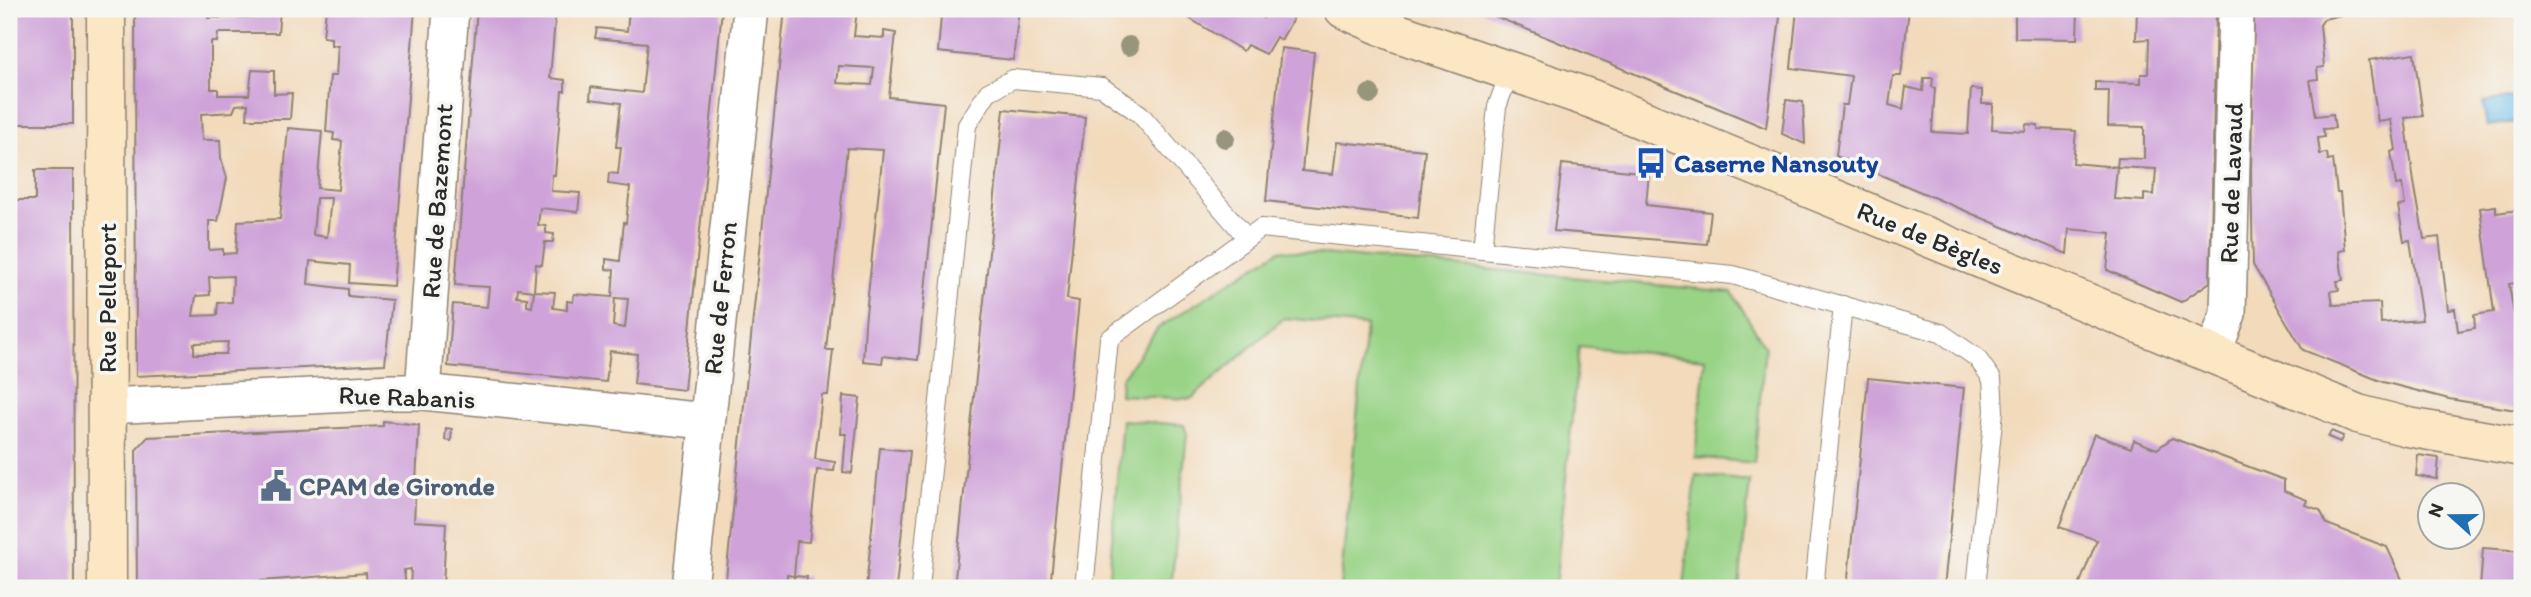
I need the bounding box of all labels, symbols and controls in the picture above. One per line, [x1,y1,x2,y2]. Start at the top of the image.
street label: Rue de Bazemont [414,102,460,299]
street label: Rue de Lavaud [2212,102,2250,264]
bus stop icon: Caserne Nansouty [1634,146,1668,180]
place label: Caserne Nansouty [1674,147,1879,179]
street label: Rue de Bègles [1852,194,2008,282]
street label: Rue de Ferron [696,219,744,376]
street label: Rue Pelleport [91,223,123,373]
street label: Rue Rabanis [338,379,476,415]
public building icon: CPAM de Gironde [259,469,293,503]
place label: CPAM de Gironde [299,470,495,502]
north arrow [2416,482,2486,552]
text: N [2423,500,2449,520]

